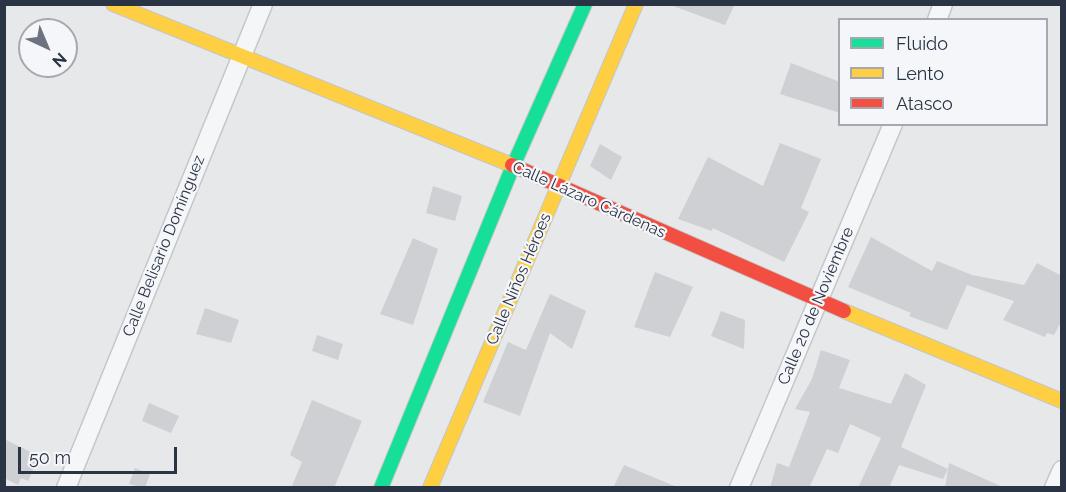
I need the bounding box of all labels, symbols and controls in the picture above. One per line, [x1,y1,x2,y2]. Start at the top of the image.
north arrow [18,18,78,78]
legend [838,18,1048,126]
text: Fluido [896,33,948,54]
text: N [48,49,70,71]
text: Lento [896,63,944,84]
text: Atasco [896,93,953,114]
street label: Calle Belisario Domínguez [119,152,209,340]
street label: Calle Lázaro Cárdenas [509,158,669,242]
street label: Calle Niños Héroes [483,210,555,348]
street label: Calle 20 de Noviembre [774,224,858,388]
scale bar [21,435,180,473]
text: 50 m [29,447,71,468]

